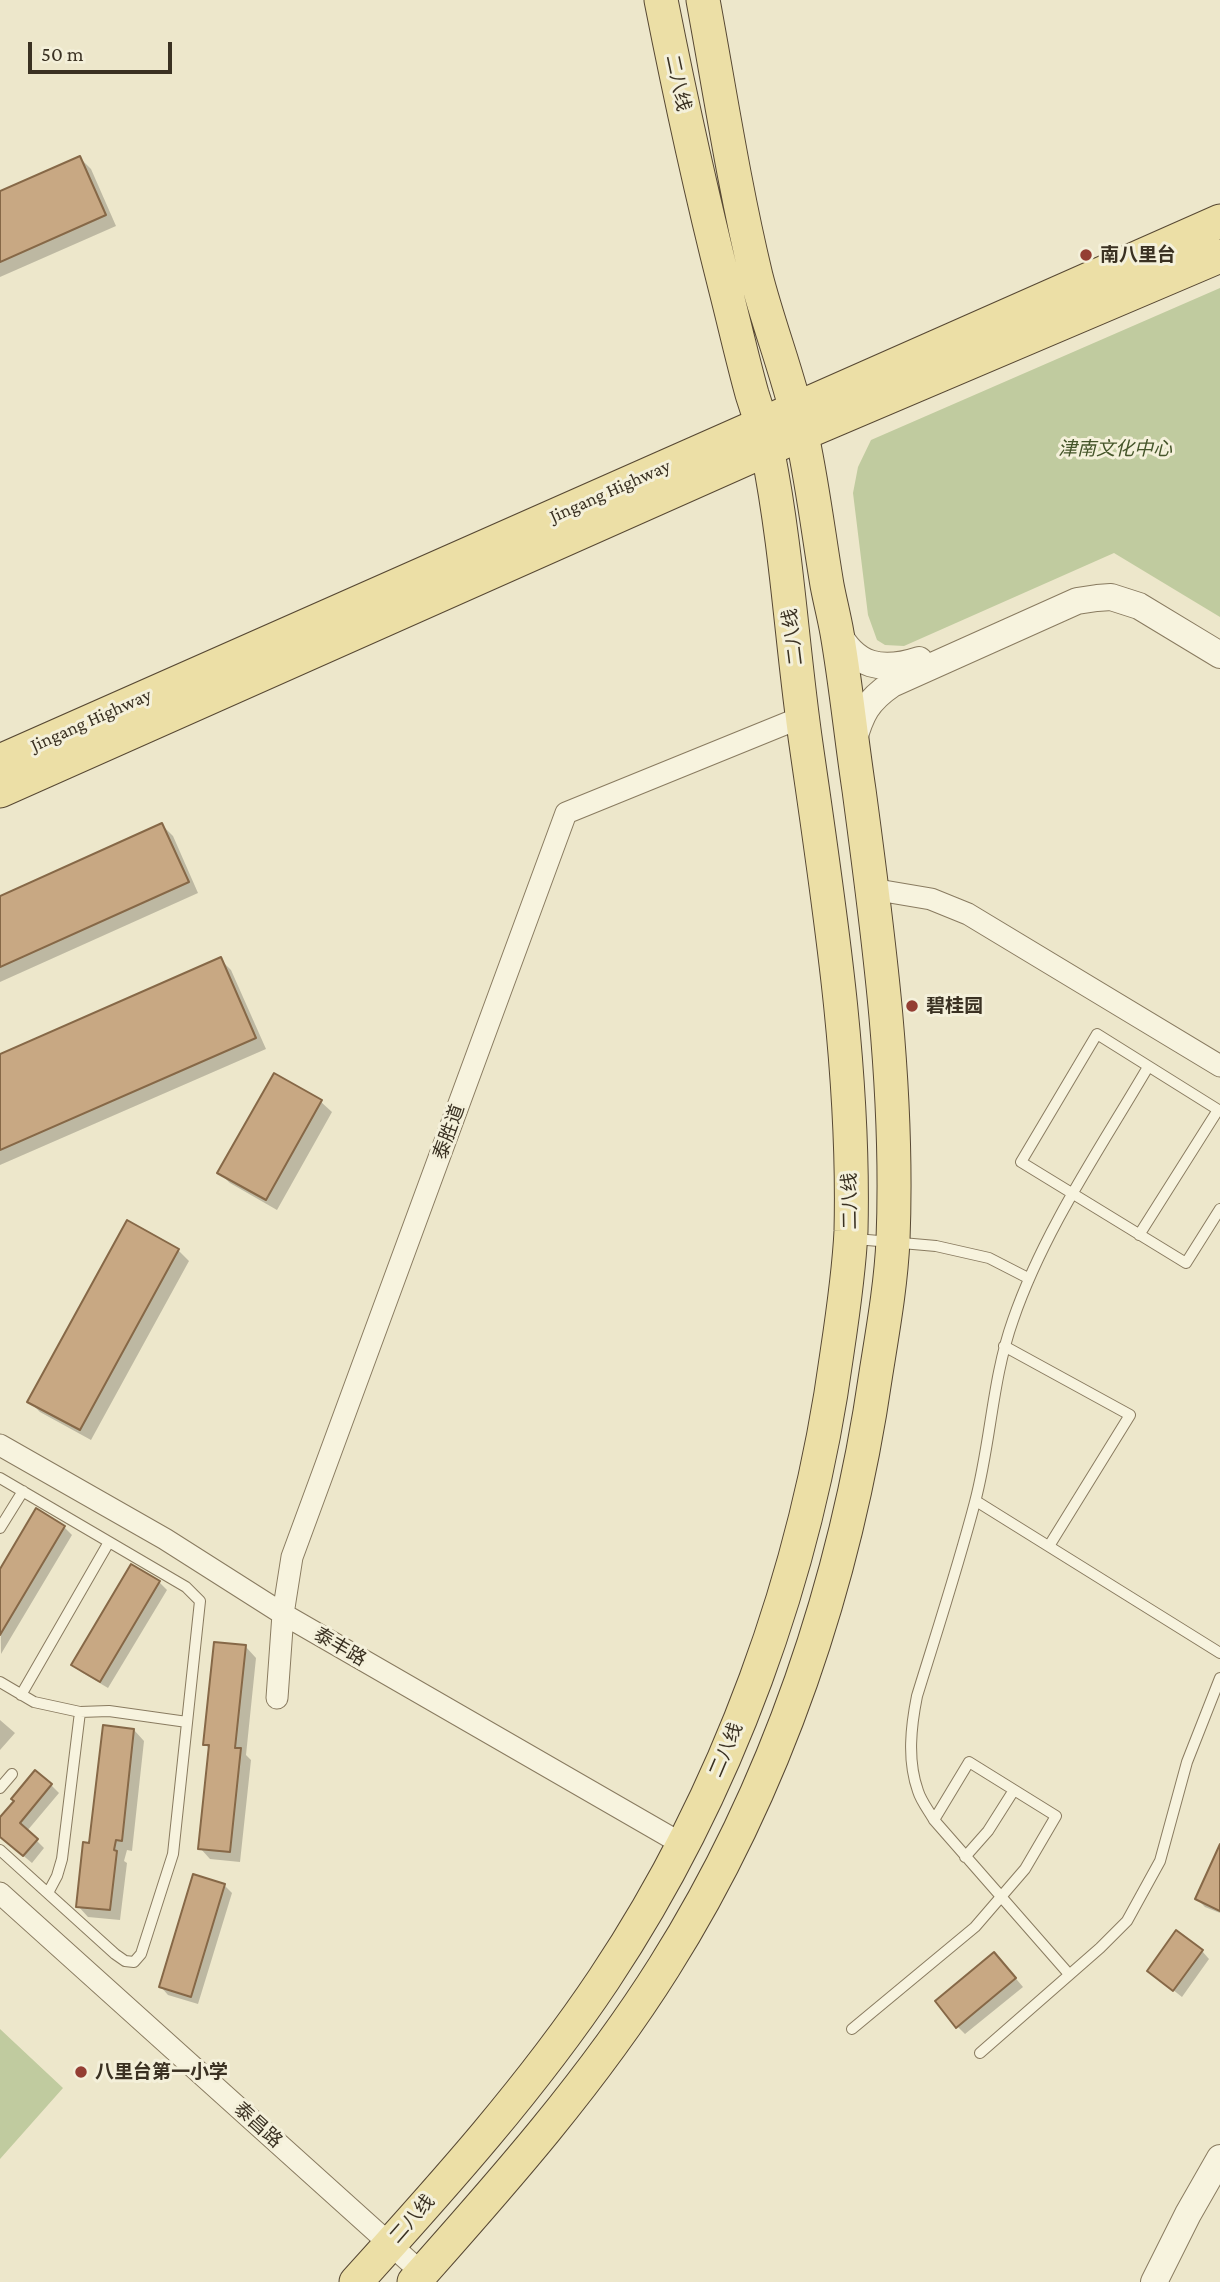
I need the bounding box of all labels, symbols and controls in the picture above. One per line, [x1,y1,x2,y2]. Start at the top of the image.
scale bar [32,28,175,72]
text: 50 m [41,42,84,66]
street label: 二八线 [661,53,695,113]
place label: 南八里台 [1100,244,1176,266]
marker: 南八里台 [1078,247,1094,263]
park label: 津南文化中心 [1058,438,1172,460]
street label: Jingang Highway [546,454,674,528]
street label: 二八线 [778,607,808,667]
street label: Jingang Highway [27,683,155,757]
place label: 碧桂园 [926,995,983,1017]
marker: 碧桂园 [904,998,920,1014]
street label: 泰胜道 [429,1101,469,1163]
street label: 二八线 [838,1172,862,1230]
street label: 泰丰路 [310,1623,370,1671]
street label: 二八线 [704,1719,748,1781]
place label: 八里台第一小学 [95,2061,228,2083]
marker: 八里台第一小学 [73,2064,89,2080]
street label: 泰昌路 [229,2097,287,2153]
street label: 二八线 [385,2190,439,2248]

